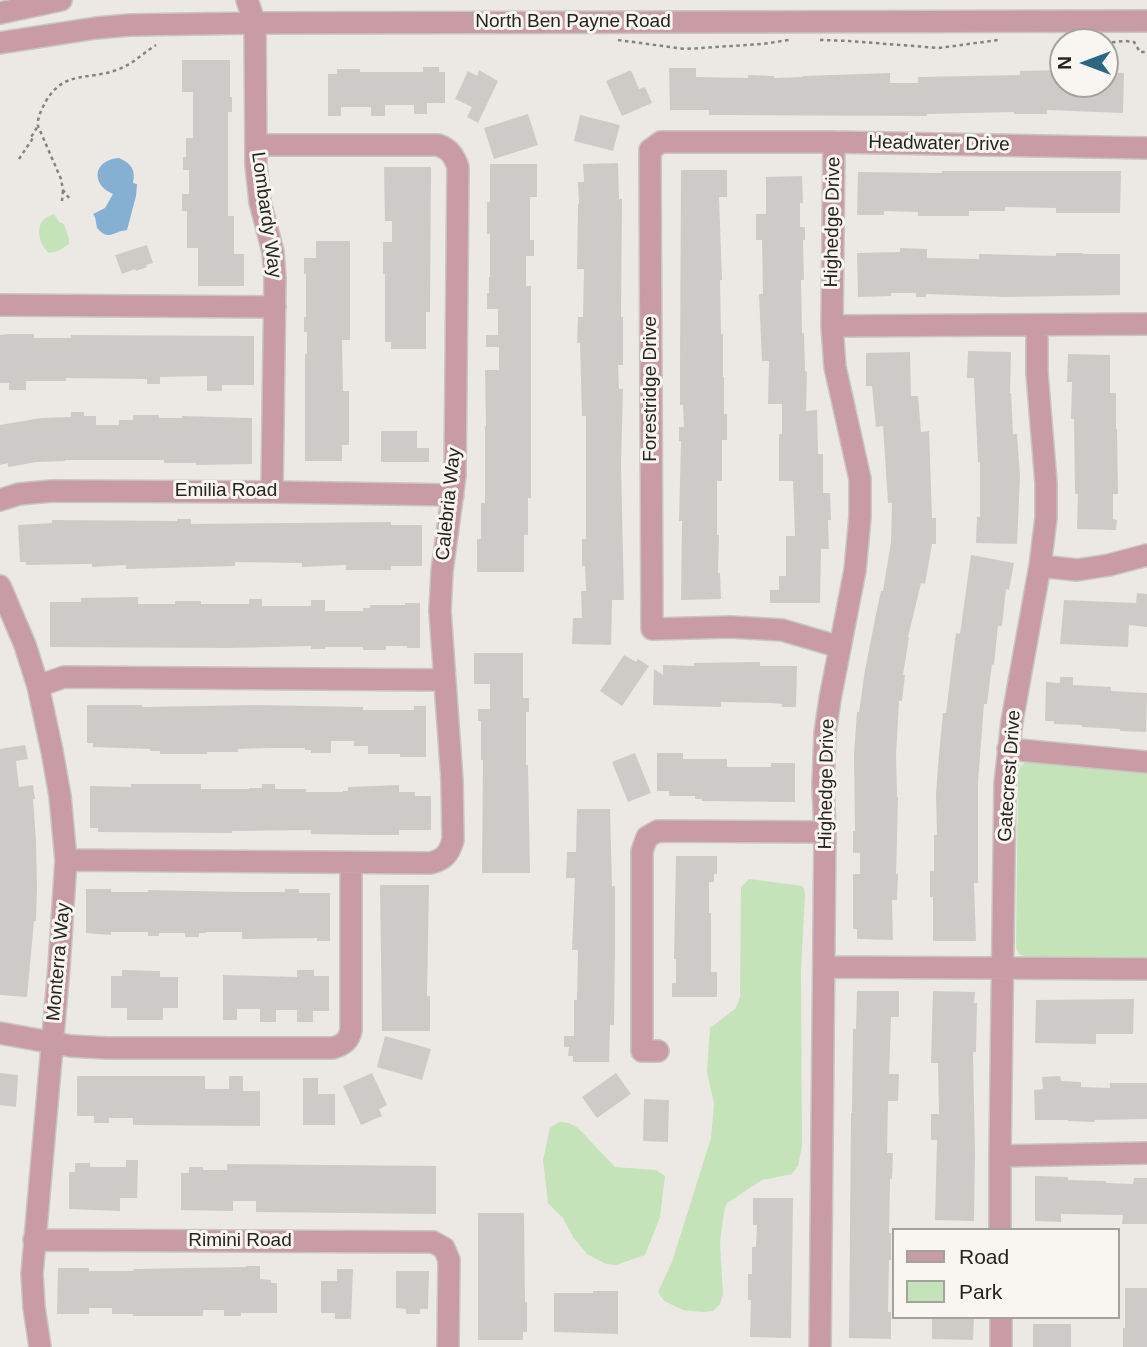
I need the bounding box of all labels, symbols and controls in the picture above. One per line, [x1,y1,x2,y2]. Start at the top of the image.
street label: North Ben Payne Road [475,11,671,33]
north arrow [1049,28,1119,98]
text: N [1054,56,1075,70]
street label: Headwater Drive [868,131,1010,157]
street label: Lombardy Way [246,151,286,279]
street label: Highedge Drive [820,156,846,288]
street label: Forestridge Drive [640,316,662,462]
street label: Calebria Way [432,446,466,562]
street label: Emilia Road [175,480,277,502]
street label: Gatecrest Drive [994,709,1026,843]
street label: Highedge Drive [814,718,840,850]
street label: Monterra Way [42,902,76,1022]
legend [892,1228,1119,1319]
street label: Rimini Road [188,1230,292,1252]
text: Road [959,1245,1009,1268]
text: Park [959,1280,1002,1303]

